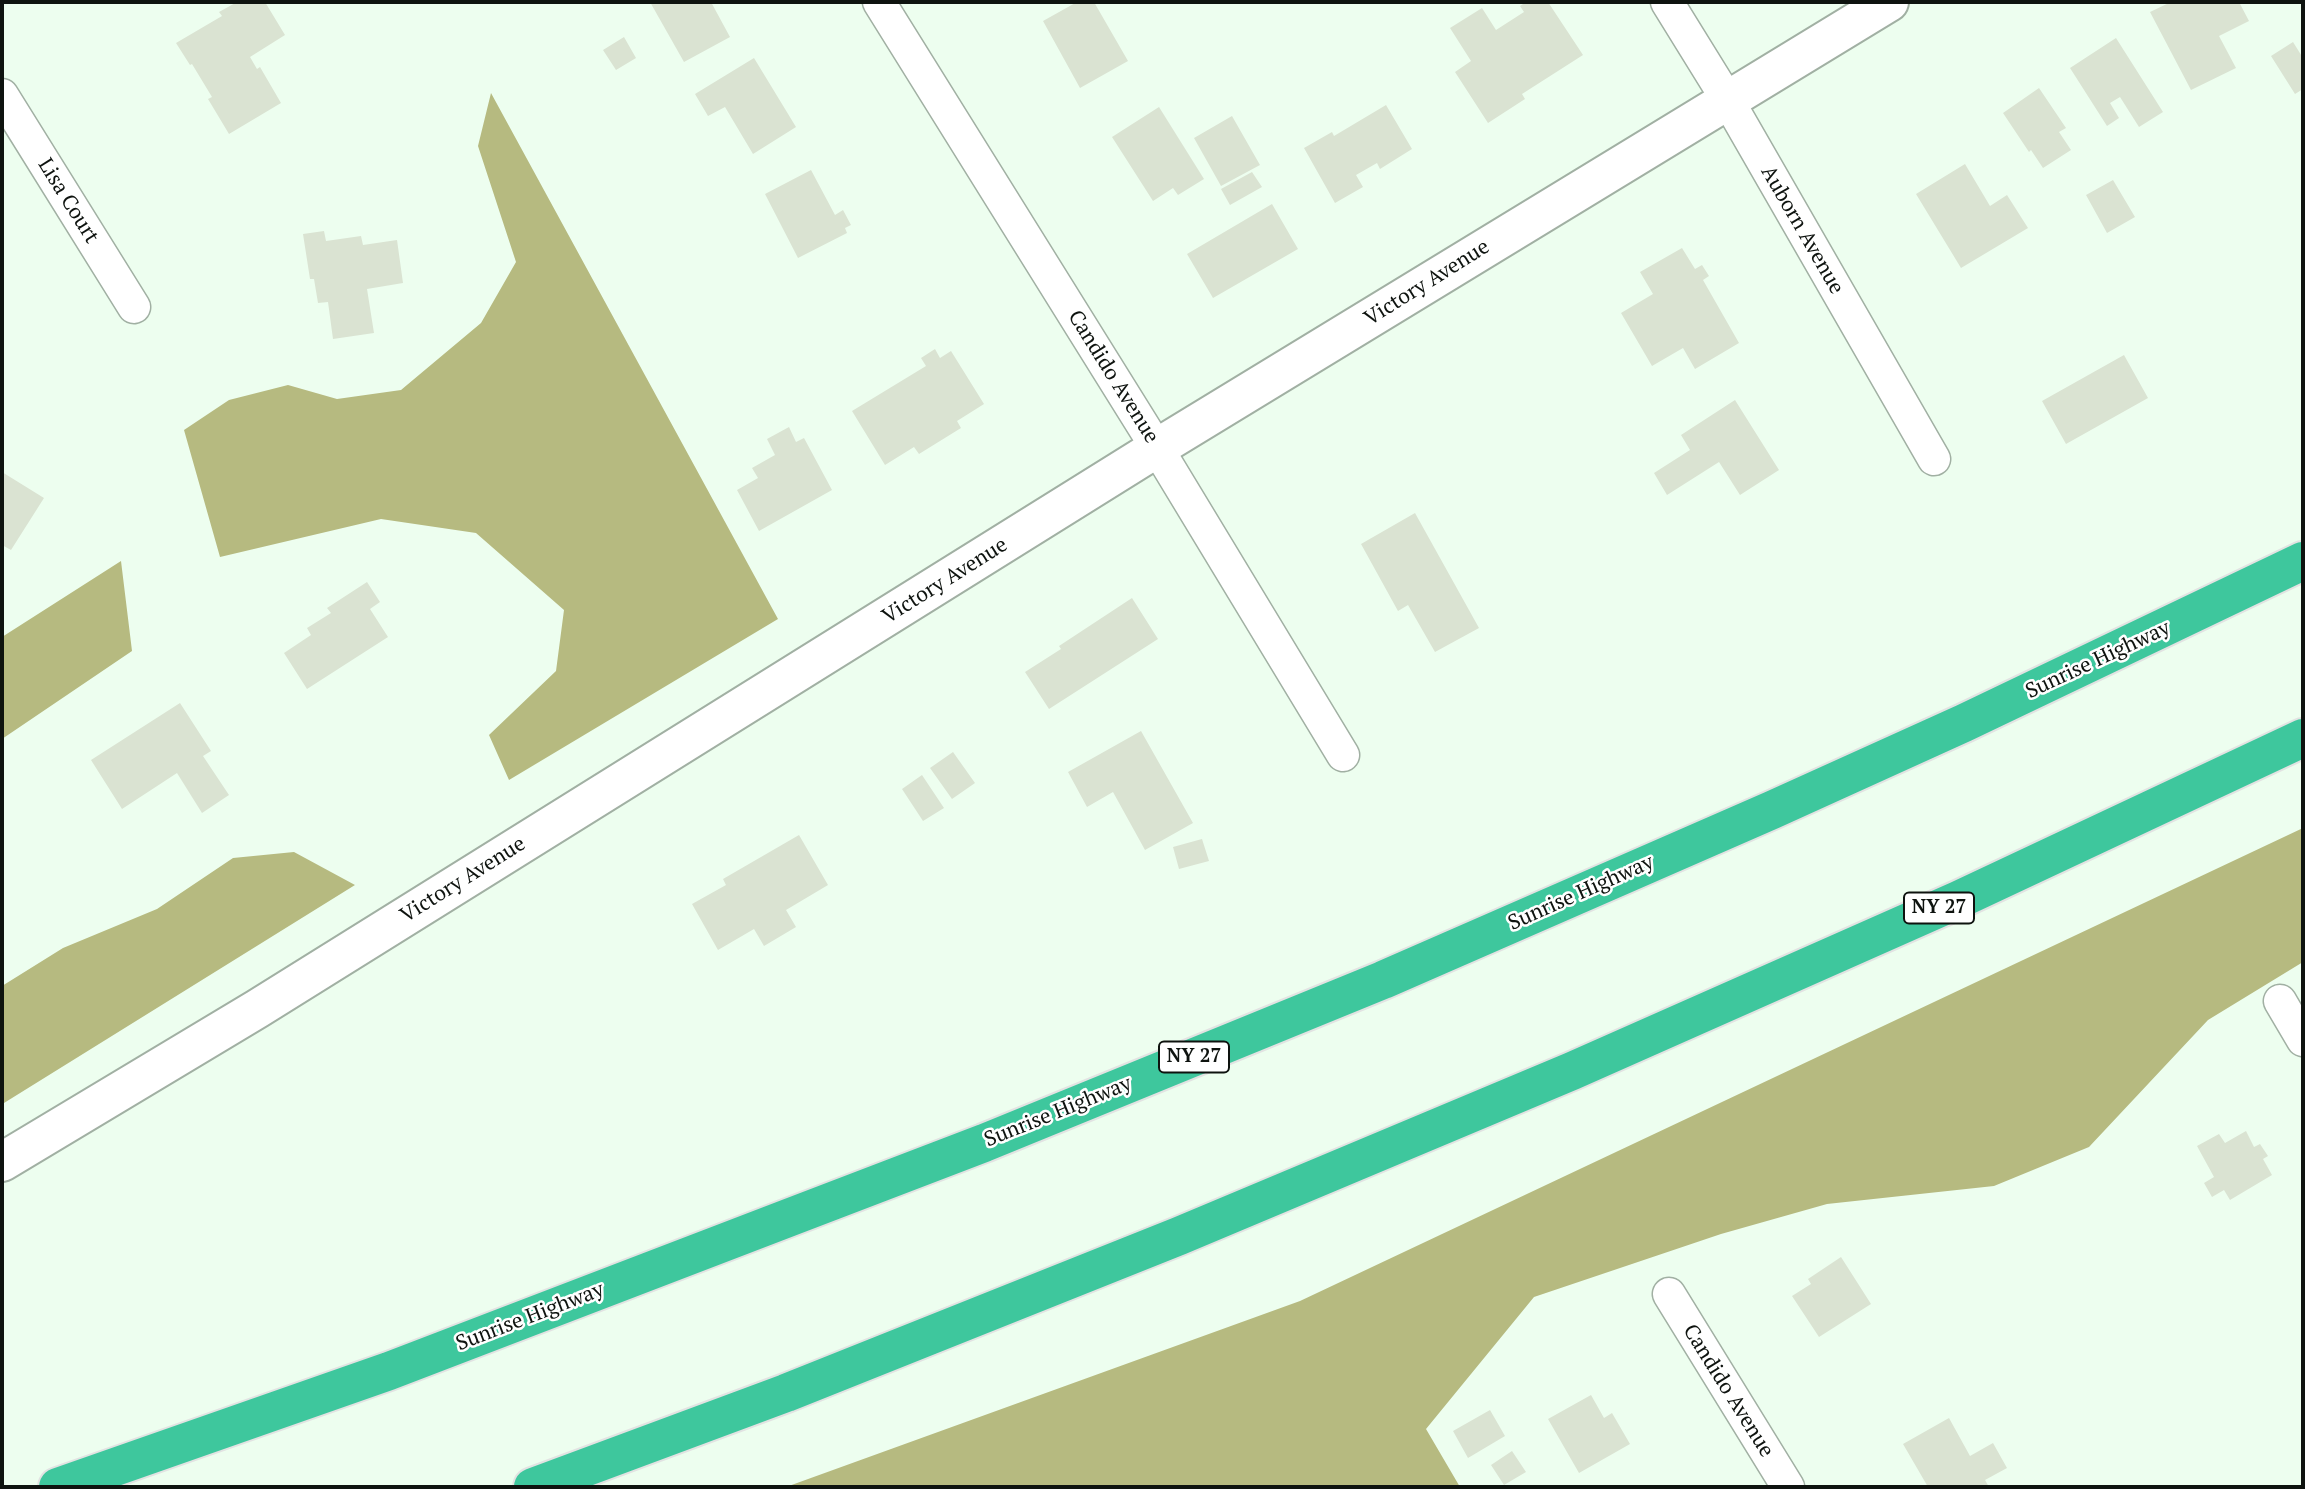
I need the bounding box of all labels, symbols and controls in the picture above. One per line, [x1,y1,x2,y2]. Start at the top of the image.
street label: Lisa Court [32,154,104,248]
street label: Auborn Avenue [1755,161,1849,299]
street label: Victory Avenue [1360,234,1494,332]
street label: Candido Avenue [1062,306,1164,448]
street label: Victory Avenue [878,532,1012,630]
street label: Sunrise Highway [2022,616,2174,704]
street label: Victory Avenue [396,831,530,929]
street label: Sunrise Highway [1504,850,1658,936]
road number: NY 27 [1904,893,1974,924]
road number: NY 27 [1159,1042,1229,1072]
street label: Sunrise Highway [981,1071,1135,1153]
street label: Sunrise Highway [452,1277,608,1357]
street label: Candido Avenue [1677,1320,1779,1462]

